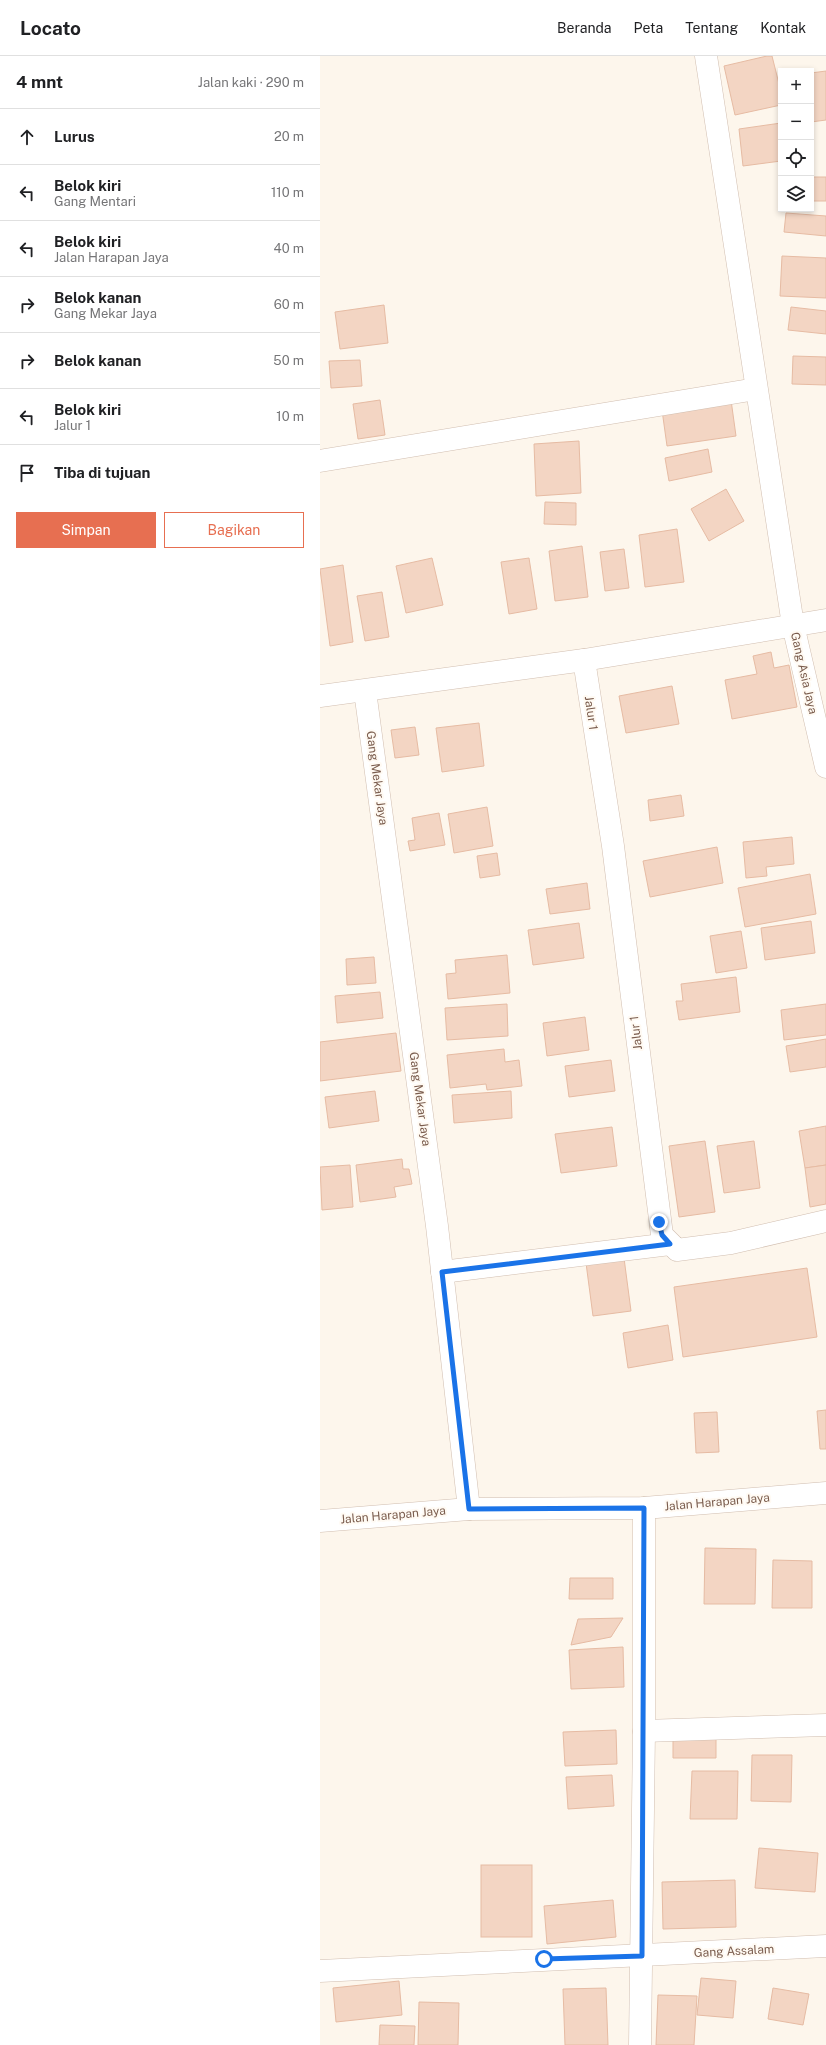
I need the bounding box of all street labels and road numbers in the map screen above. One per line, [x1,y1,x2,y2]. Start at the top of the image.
street label: Gang Asia Jaya [788,631,820,715]
street label: Jalur 1 [582,695,600,731]
street label: Gang Mekar Jaya [363,730,391,826]
street label: Jalur 1 [627,1015,645,1051]
street label: Gang Mekar Jaya [406,1051,434,1147]
street label: Jalan Harapan Jaya [664,1490,770,1514]
street label: Jalan Harapan Jaya [340,1503,446,1527]
street label: Gang Assalam [693,1942,775,1960]

